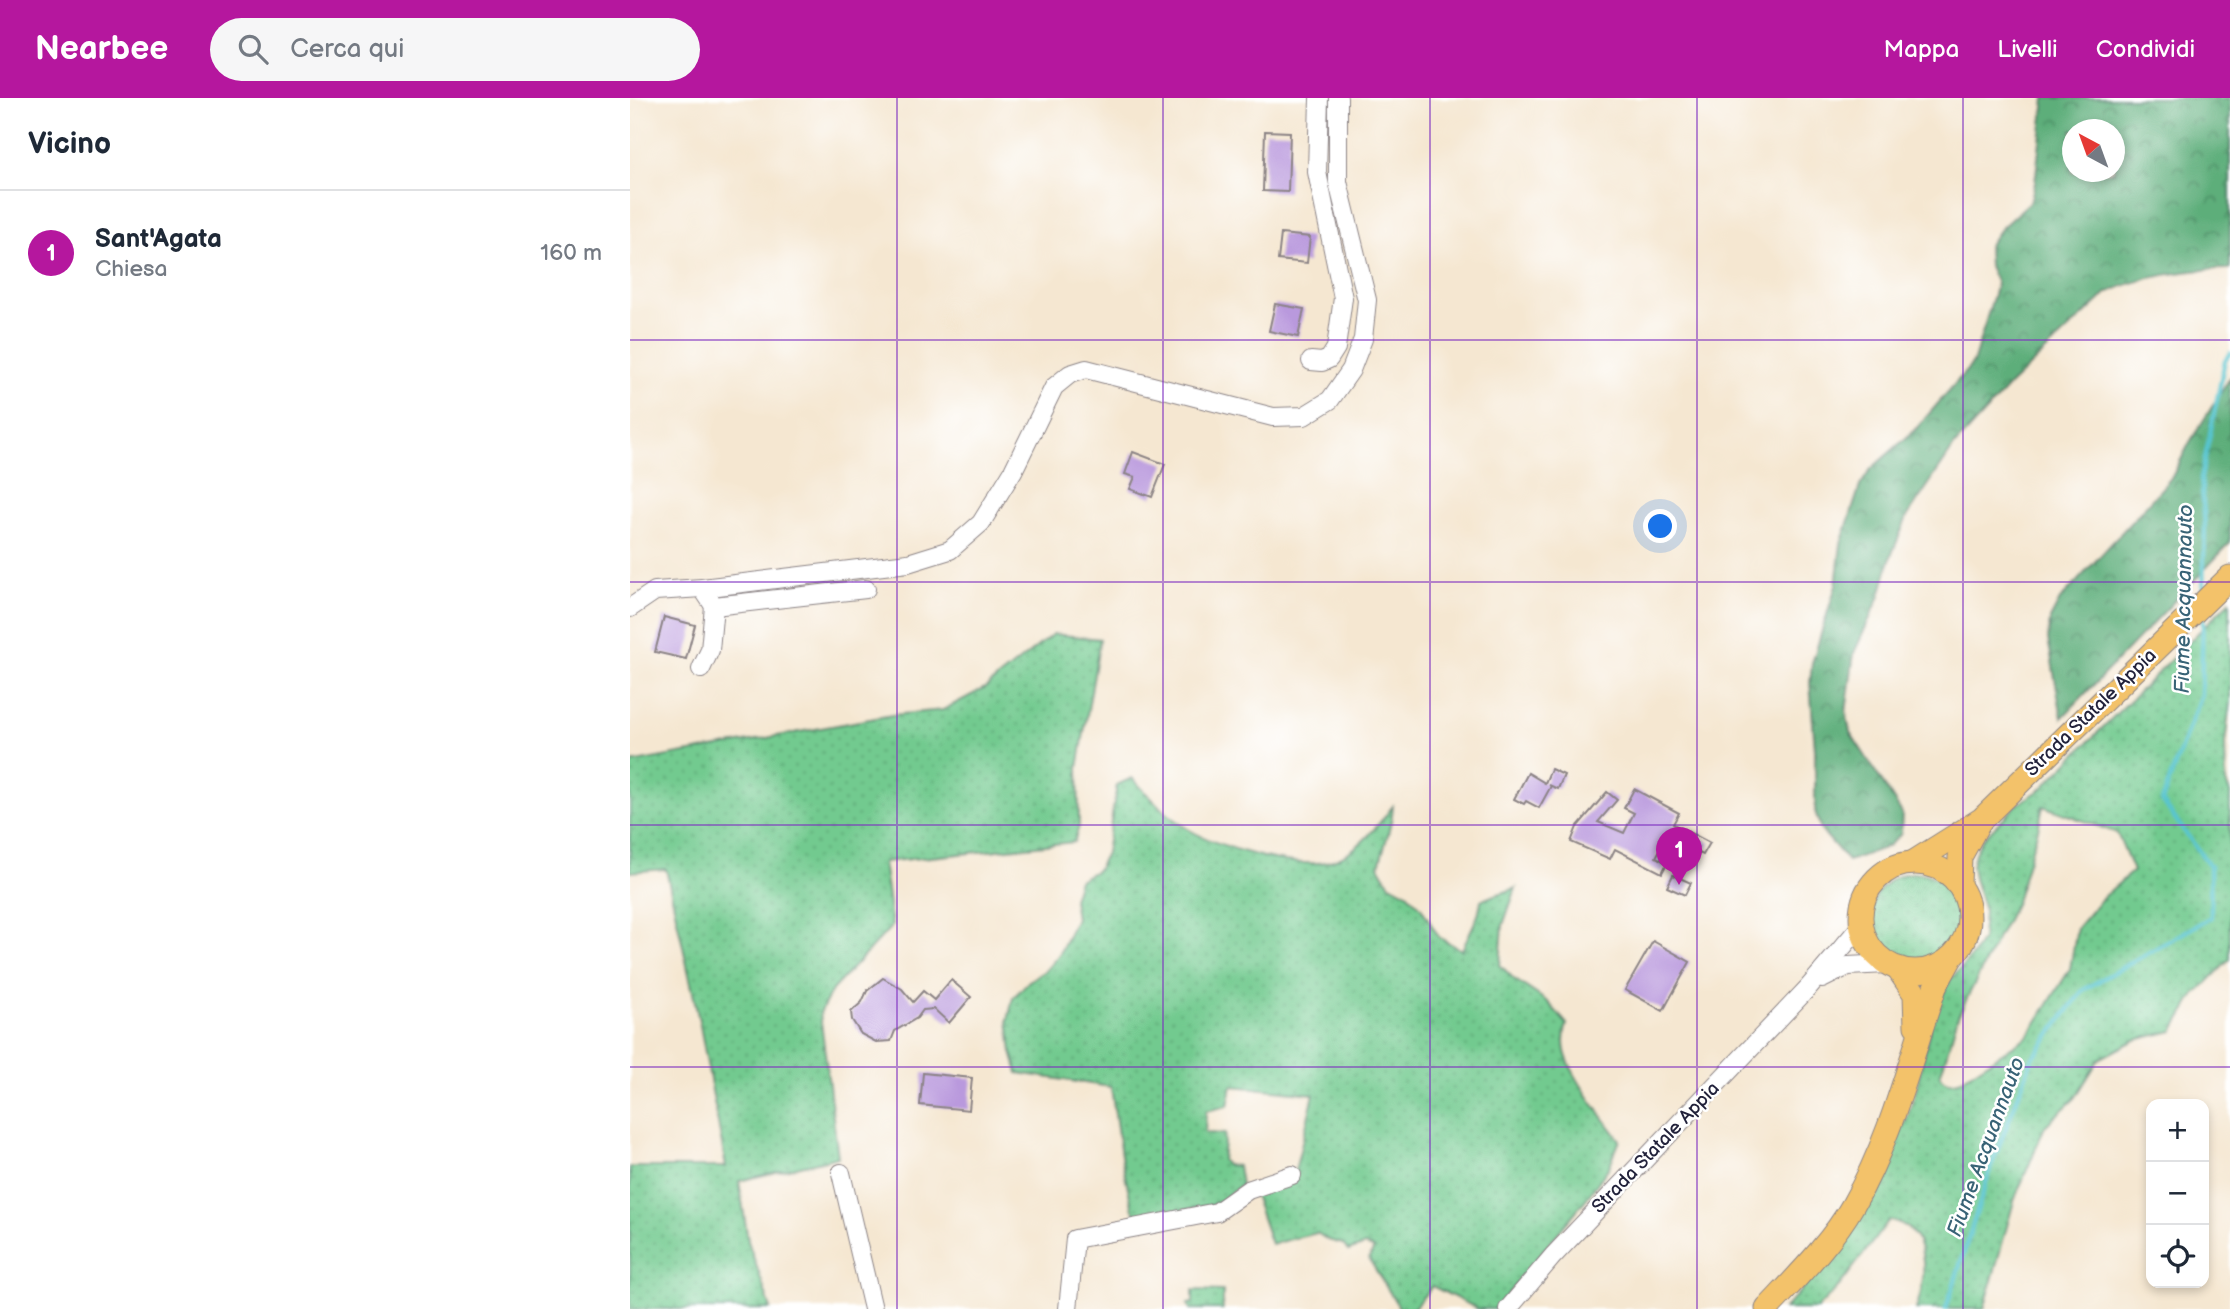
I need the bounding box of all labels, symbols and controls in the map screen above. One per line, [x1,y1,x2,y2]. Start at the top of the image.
search box [210,18,700,81]
text: Nearbee [35,29,168,69]
icon: search [234,30,272,68]
text: Cerca qui [290,34,404,65]
text: Mappa [1884,35,1959,64]
text: Livelli [1997,35,2058,64]
text: Condividi [2096,35,2195,64]
north arrow [2062,119,2125,182]
text: Vicino [28,126,111,162]
text: Sant'Agata [95,224,222,255]
text: 1 [46,239,56,267]
text: 160 m [540,239,602,267]
text: Chiesa [95,255,168,283]
water label: Fiume Acquannauto [2170,504,2198,694]
your location [1643,509,1677,543]
street label: Strada Statale Appia [2020,644,2162,782]
pin: 1 [1656,827,1702,885]
water label: Fiume Acquannauto [1942,1054,2030,1240]
street label: Strada Statale Appia [1587,1077,1725,1219]
map controls [2146,1099,2209,1288]
button: + [2146,1099,2209,1162]
button: − [2146,1162,2209,1225]
button: locate [2146,1225,2209,1288]

